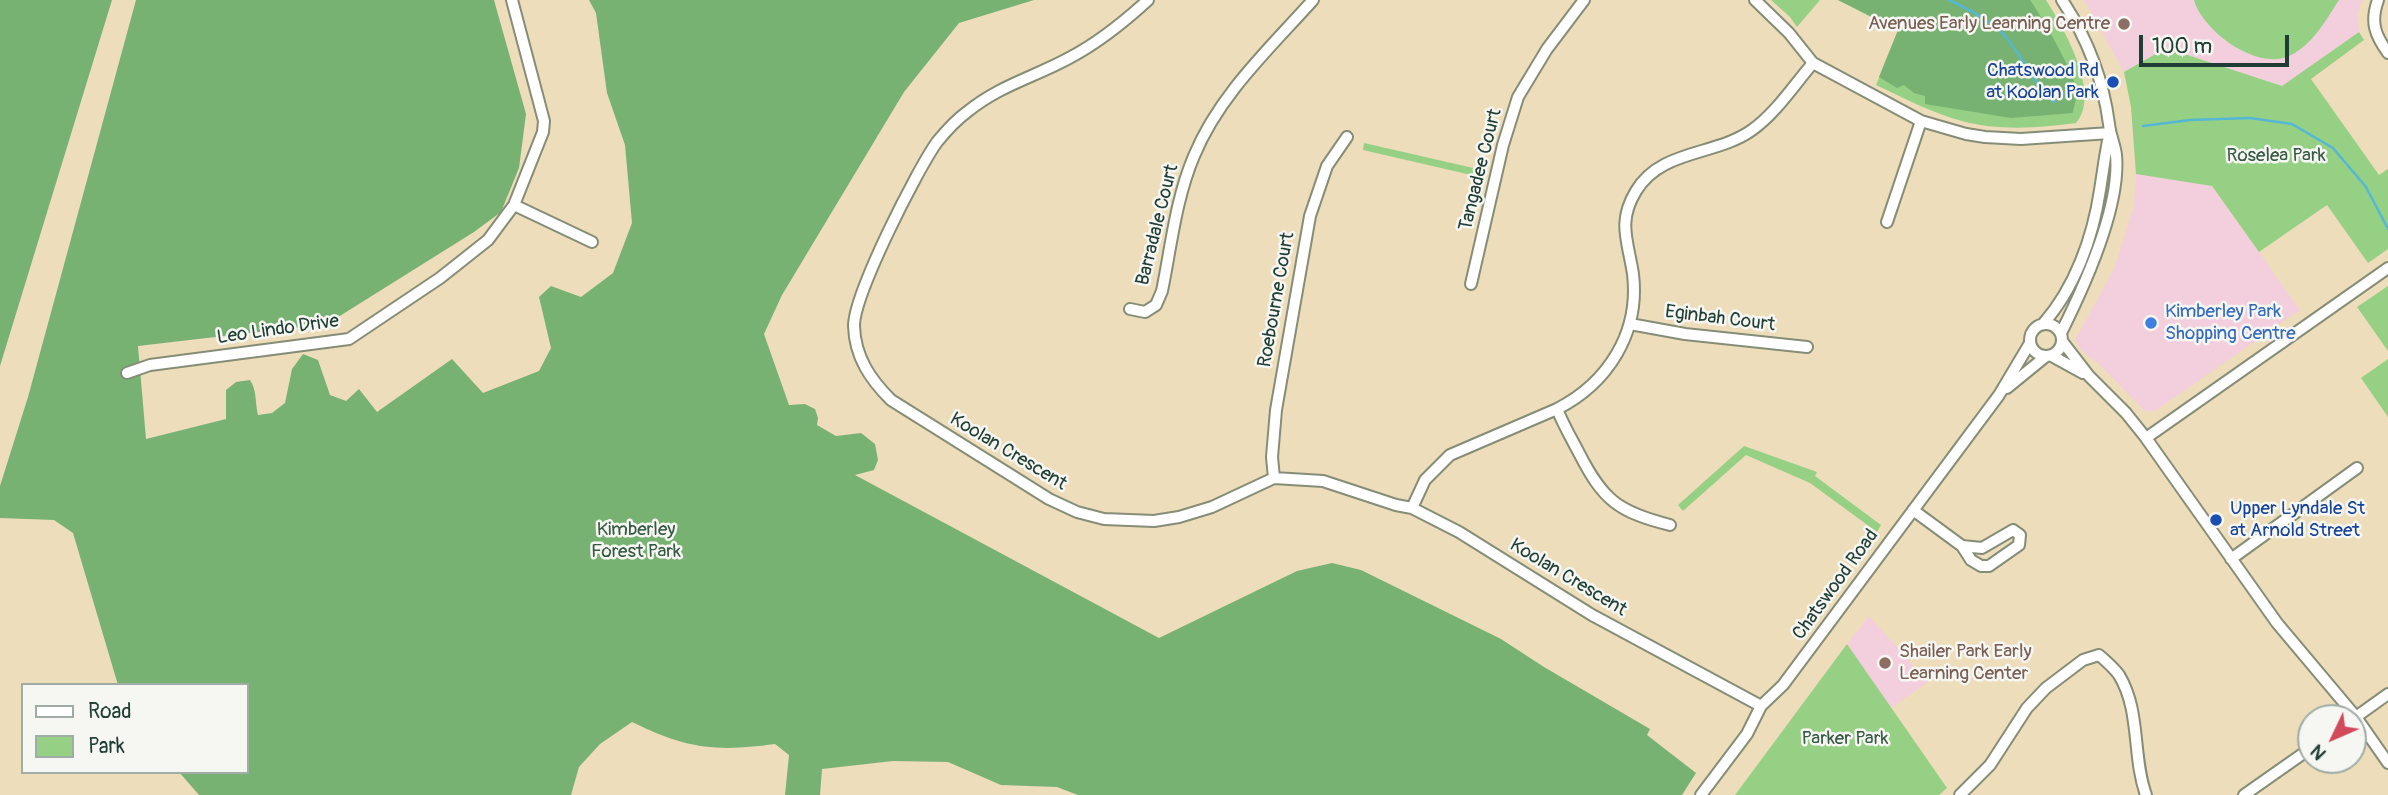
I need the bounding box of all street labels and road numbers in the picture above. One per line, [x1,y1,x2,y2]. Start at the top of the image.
street label: Tangadee Court [1455,107,1507,233]
street label: Barradale Court [1132,162,1184,288]
street label: Roebourne Court [1254,231,1300,369]
street label: Eginbah Court [1664,301,1776,337]
street label: Leo Lindo Drive [216,310,340,350]
street label: Koolan Crescent [945,408,1071,496]
street label: Chatswood Road [1788,525,1884,645]
street label: Koolan Crescent [1505,534,1631,622]

